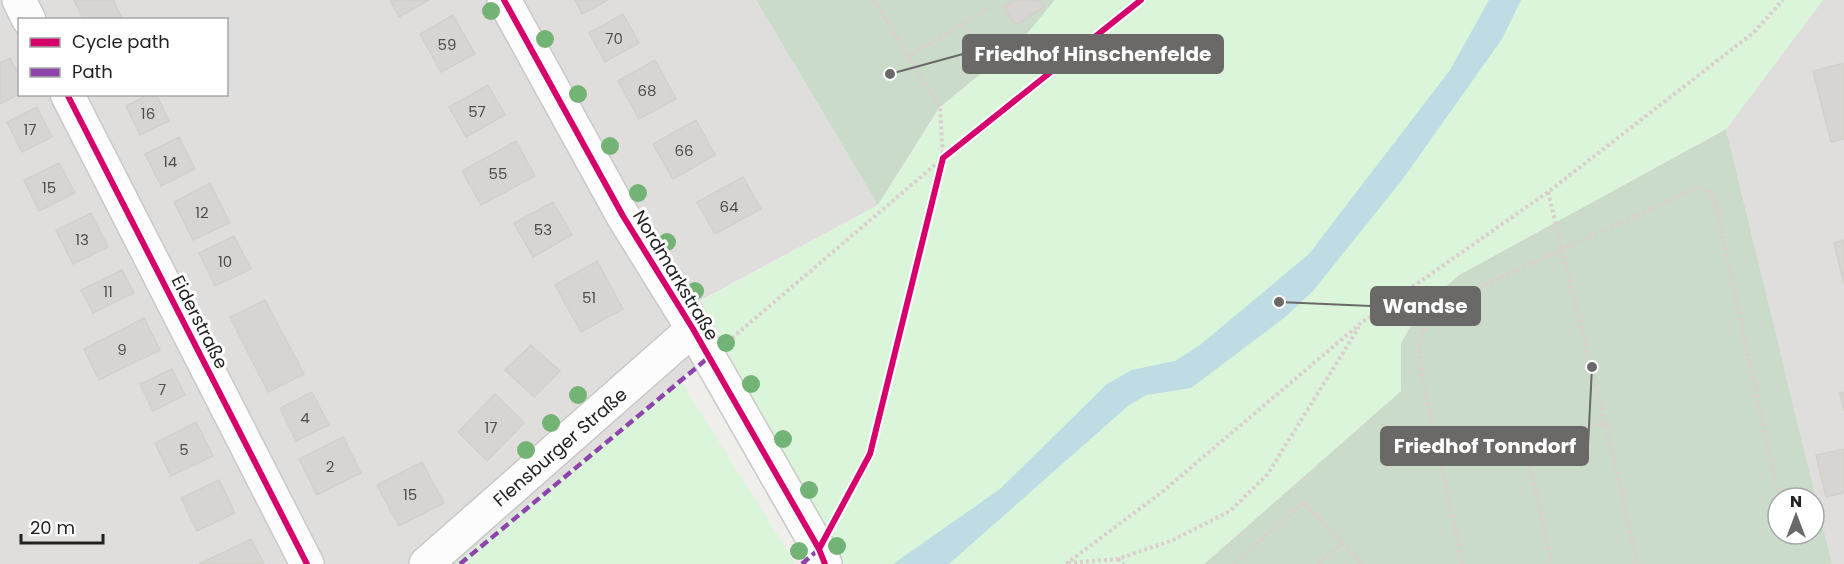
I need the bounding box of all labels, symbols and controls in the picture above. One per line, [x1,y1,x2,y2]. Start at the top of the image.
legend [18,18,228,96]
house number: 70 [605,28,623,49]
text: Cycle path [72,29,170,54]
house number: 59 [438,34,456,55]
callout: Friedhof Hinschenfelde [963,35,1223,73]
text: Friedhof Hinschenfelde [975,40,1211,68]
text: Path [72,59,113,84]
house number: 68 [638,80,657,101]
house number: 57 [468,101,486,122]
house number: 16 [141,103,155,124]
house number: 17 [24,119,37,140]
house number: 66 [674,140,694,161]
house number: 14 [163,151,177,172]
house number: 55 [489,163,507,184]
house number: 15 [42,177,56,198]
house number: 64 [720,196,738,217]
house number: 12 [195,202,209,223]
street label: Nordmarkstraße [627,205,725,345]
house number: 53 [534,219,552,240]
house number: 13 [75,229,89,250]
house number: 10 [218,251,232,272]
street label: Eiderstraße [166,271,234,373]
house number: 11 [103,281,113,302]
house number: 51 [582,287,596,308]
callout: Wandse [1371,287,1480,325]
text: Wandse [1382,292,1468,320]
house number: 9 [117,339,127,360]
house number: 7 [158,379,166,400]
street label: Flensburger Straße [488,382,632,512]
house number: 4 [300,407,310,428]
house number: 17 [485,417,498,438]
callout: Friedhof Tonndorf [1381,427,1588,465]
text: Friedhof Tonndorf [1394,432,1576,460]
house number: 5 [179,439,189,460]
house number: 2 [326,456,334,477]
house number: 15 [403,484,417,505]
north arrow [1766,486,1826,546]
text: N [1790,490,1802,513]
scale bar [21,507,104,545]
text: 20 m [30,515,75,540]

